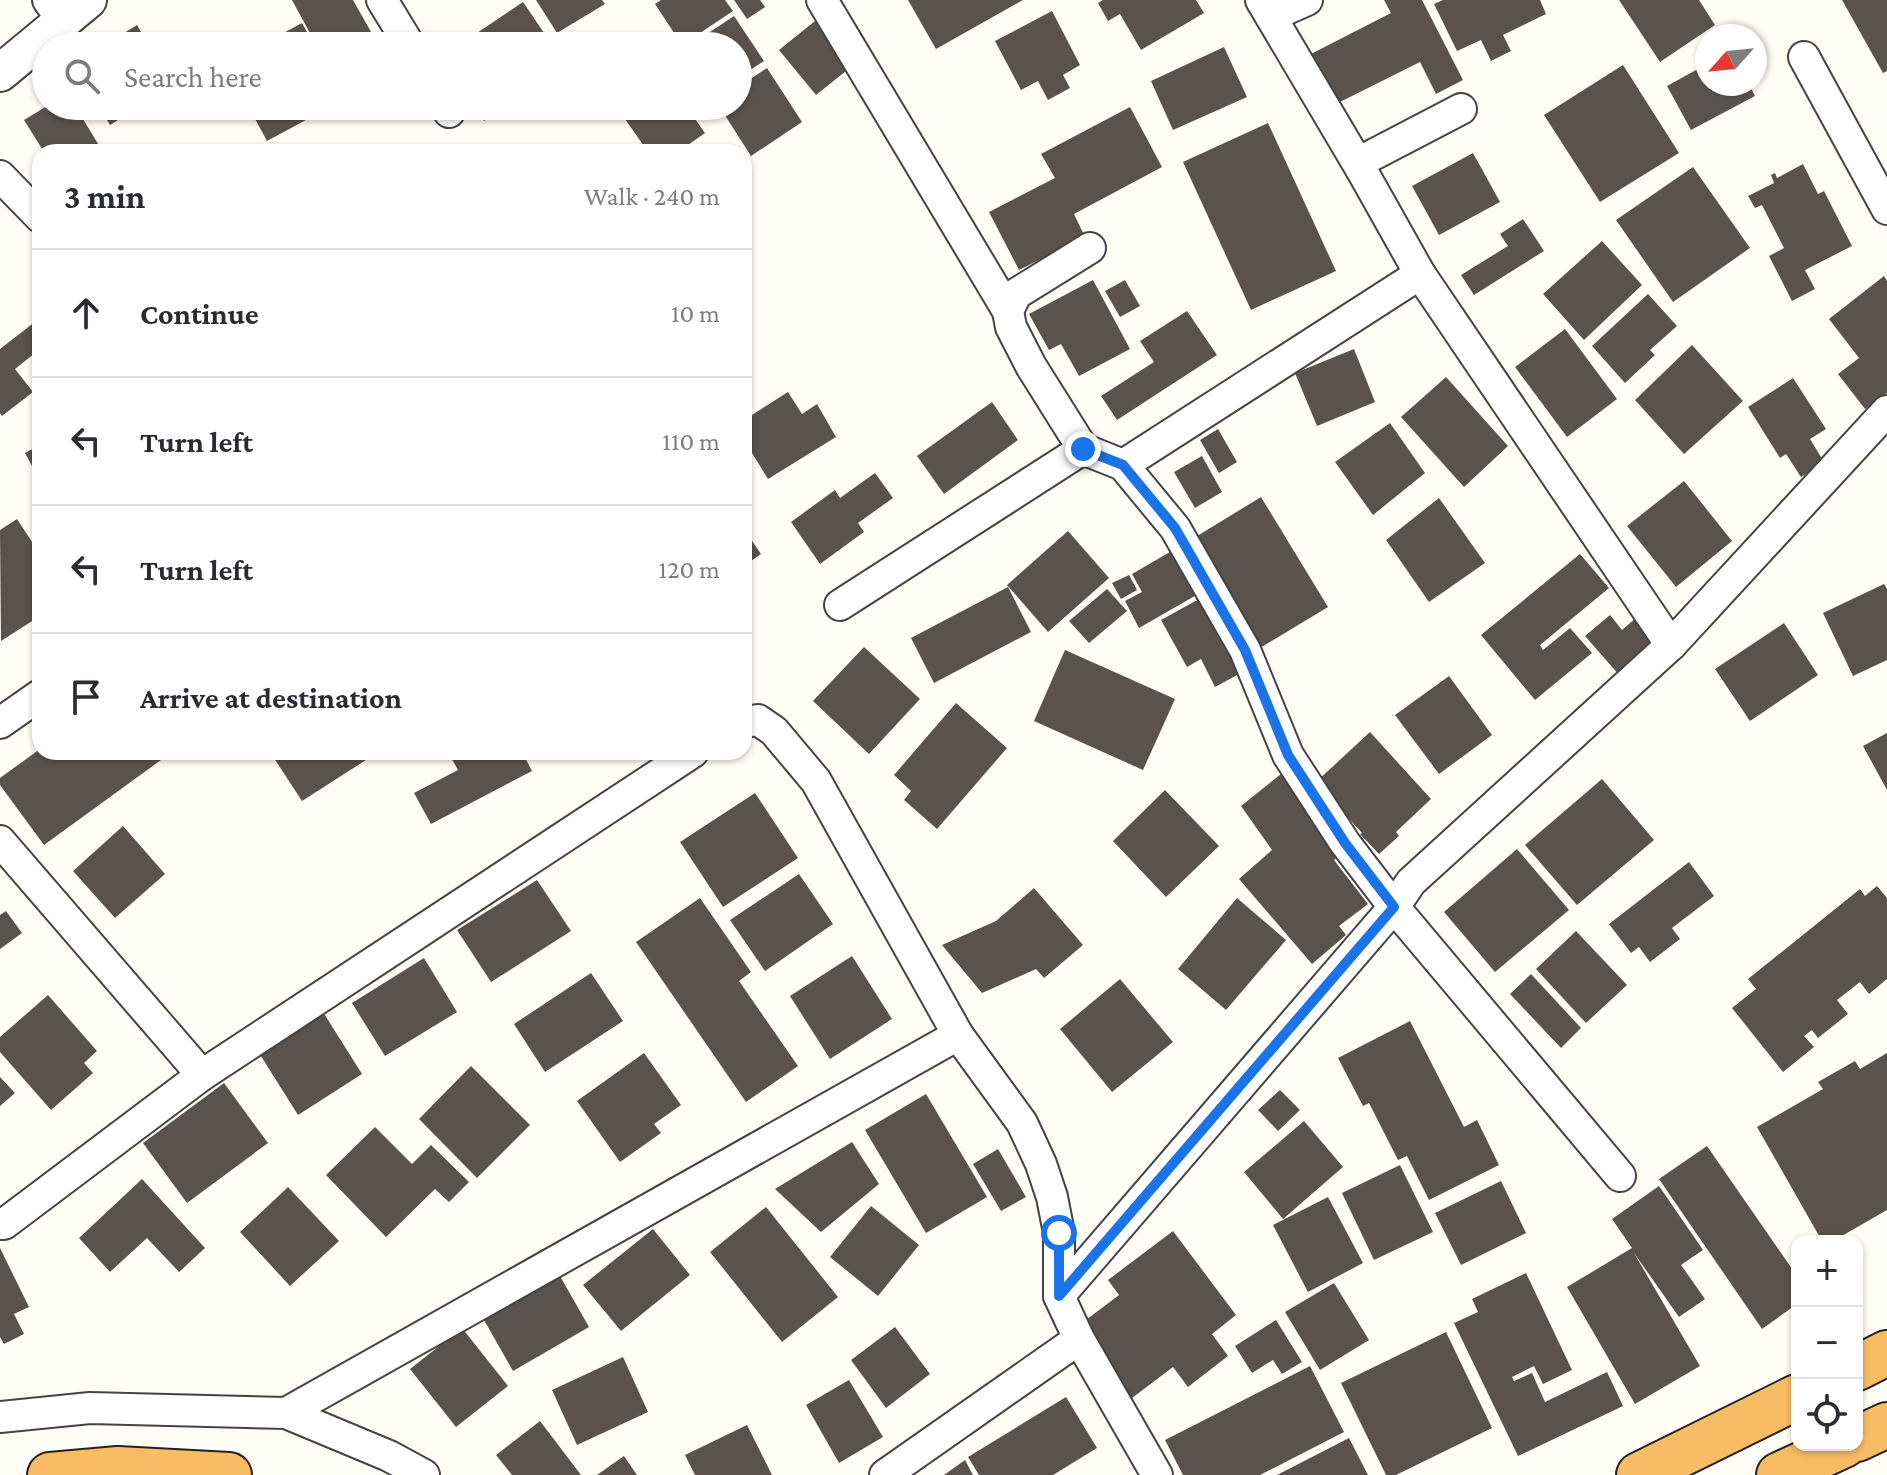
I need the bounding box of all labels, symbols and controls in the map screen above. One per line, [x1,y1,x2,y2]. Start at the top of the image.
north arrow [1695,24,1767,96]
search box [32,32,752,120]
icon: search [60,54,104,98]
text: Search here [124,60,262,93]
text: 3 min [64,178,145,215]
text: Walk · 240 m [584,182,720,211]
icon: ahead [64,291,108,335]
text: Continue [140,297,259,330]
text: 10 m [671,299,720,328]
icon: left [64,419,108,463]
text: Turn left [140,425,253,458]
text: 110 m [662,427,720,456]
route end [1065,431,1101,467]
icon: left [64,547,108,591]
text: Turn left [140,553,253,586]
text: 120 m [659,555,720,584]
icon: arrive [64,675,108,719]
text: Arrive at destination [140,681,402,714]
route start [1041,1215,1077,1251]
map controls [1791,1235,1863,1451]
button: + [1791,1235,1863,1307]
button: − [1791,1307,1863,1379]
button: locate [1791,1379,1863,1451]

